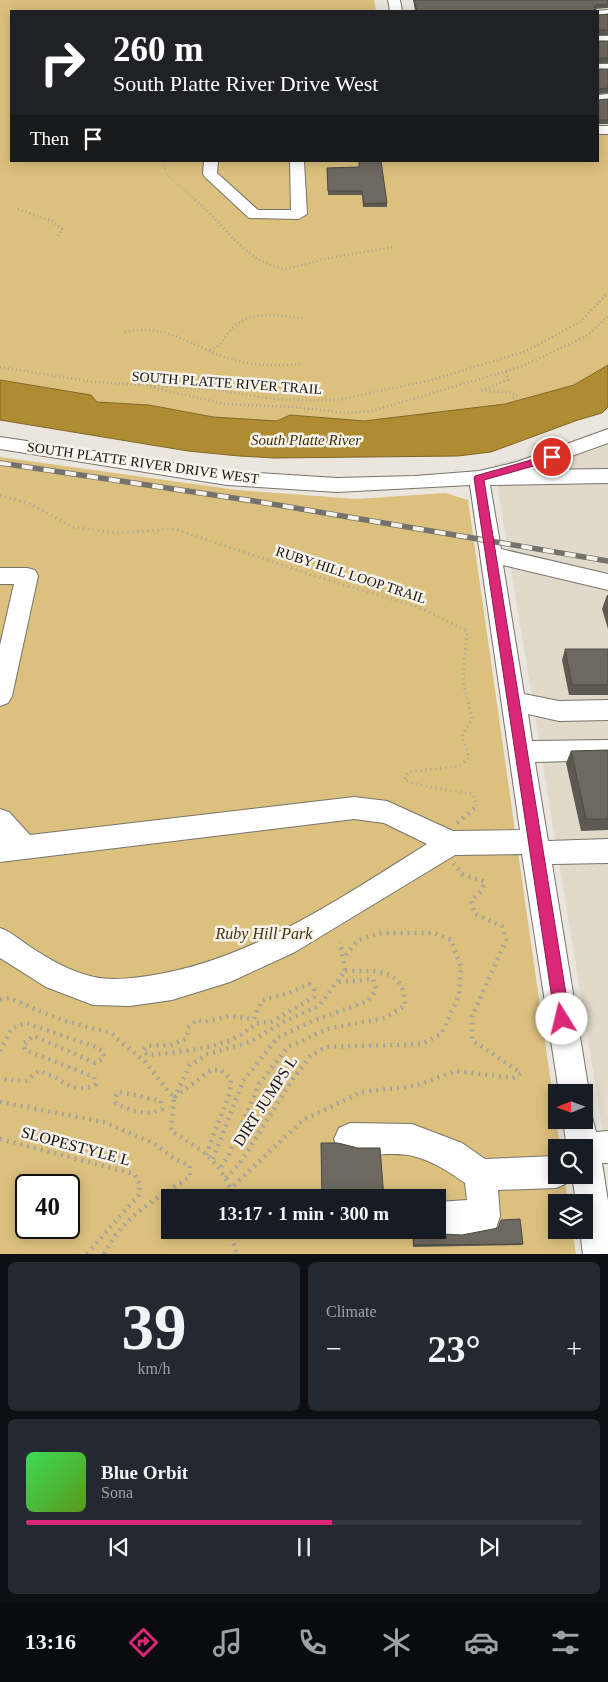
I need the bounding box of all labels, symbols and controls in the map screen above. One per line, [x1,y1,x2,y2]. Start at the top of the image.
icon: right [30,30,95,95]
text: 260 m [113,30,203,69]
text: South Platte River Drive West [113,71,378,96]
icon: arrive [79,125,107,153]
text: Then [30,128,69,149]
street label: SOUTH PLATTE RIVER TRAIL [131,369,323,397]
water label: South Platte River [251,432,361,448]
pin [531,436,573,478]
street label: SOUTH PLATTE RIVER DRIVE WEST [26,439,260,487]
icon: arrive [538,443,566,471]
street label: RUBY HILL LOOP TRAIL [274,544,428,606]
park label: Ruby Hill Park [215,925,313,943]
position arrow [535,992,587,1044]
street label: DIRT JUMPS L [230,1053,300,1149]
north arrow [548,1084,592,1129]
map controls [548,1084,593,1239]
street label: SLOPESTYLE L [19,1123,133,1169]
button: search [548,1139,593,1184]
speed limit sign: 40 [15,1174,80,1239]
button: layers [548,1194,593,1239]
text: 13:17 · 1 min · 300 m [218,1203,389,1224]
text: 39 [122,1291,187,1363]
text: Climate [326,1303,377,1320]
text: 23° [427,1328,481,1370]
text: − [326,1333,342,1364]
text: + [566,1333,582,1364]
text: km/h [138,1360,170,1377]
text: Blue Orbit [101,1462,188,1483]
text: Sona [101,1484,133,1501]
icon: previous [105,1533,133,1561]
icon: pause [290,1533,318,1561]
icon: next [475,1533,503,1561]
icon: directions [126,1625,161,1660]
icon: music [210,1625,245,1660]
icon: phone [295,1625,330,1660]
icon: climate [379,1625,414,1660]
icon: car [464,1625,499,1660]
icon: filters [548,1625,583,1660]
text: 13:16 [25,1629,76,1654]

